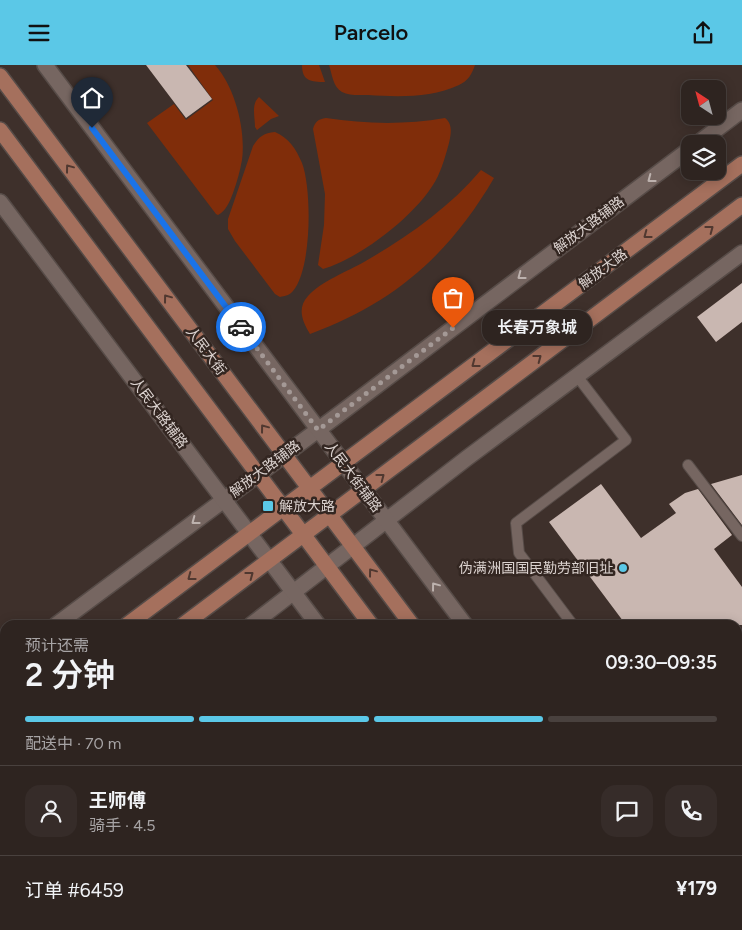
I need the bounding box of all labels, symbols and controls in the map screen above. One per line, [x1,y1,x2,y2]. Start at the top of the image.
icon: menu [25,19,53,47]
text: Parcelo [334,19,408,46]
icon: share [689,19,717,47]
pin [71,77,113,128]
north arrow [681,80,726,125]
map controls [681,80,726,180]
icon: home [78,84,106,112]
button: layers [681,135,726,180]
one-way arrow [66,164,75,174]
one-way arrow [648,173,657,181]
street label: 解放大路辅路 [550,193,628,257]
one-way arrow [704,227,713,235]
one-way arrow [644,230,653,238]
street label: 解放大路 [576,245,630,293]
one-way arrow [518,271,527,279]
pin [432,277,474,328]
icon: bag [439,284,467,312]
one-way arrow [164,295,172,304]
courier [216,302,266,352]
callout: 长春万象城 [483,311,593,345]
icon: car [227,313,255,341]
text: 长春万象城 [497,318,577,337]
street label: 人民大街 [182,324,230,378]
one-way arrow [532,356,541,364]
one-way arrow [472,359,481,367]
street label: 人民大路辅路 [127,374,191,452]
one-way arrow [262,425,270,434]
street label: 解放大路辅路 [226,437,304,501]
street label: 人民大街辅路 [321,438,385,516]
one-way arrow [375,475,384,483]
place label: 解放大路 [279,498,335,515]
marker: 解放大路 [261,499,275,513]
one-way arrow [191,515,201,524]
place label: 伪满洲国国民勤劳部旧址 [459,560,613,577]
marker: 伪满洲国国民勤劳部旧址 [617,562,629,574]
one-way arrow [370,569,378,578]
one-way arrow [188,572,197,580]
one-way arrow [244,572,253,580]
one-way arrow [433,583,441,592]
text: 预计还需 [25,636,89,655]
text: 09:30–09:35 [605,651,717,674]
text: 2 分钟 [25,656,115,694]
text: 配送中 · 70 m [25,734,121,753]
button: person [25,785,77,837]
button: chat [601,785,653,837]
button: phone [665,785,717,837]
text: 王师傅 [89,789,146,812]
text: 骑手 · 4.5 [89,816,155,835]
text: ¥179 [676,877,717,900]
text: 订单 #6459 [25,879,124,902]

